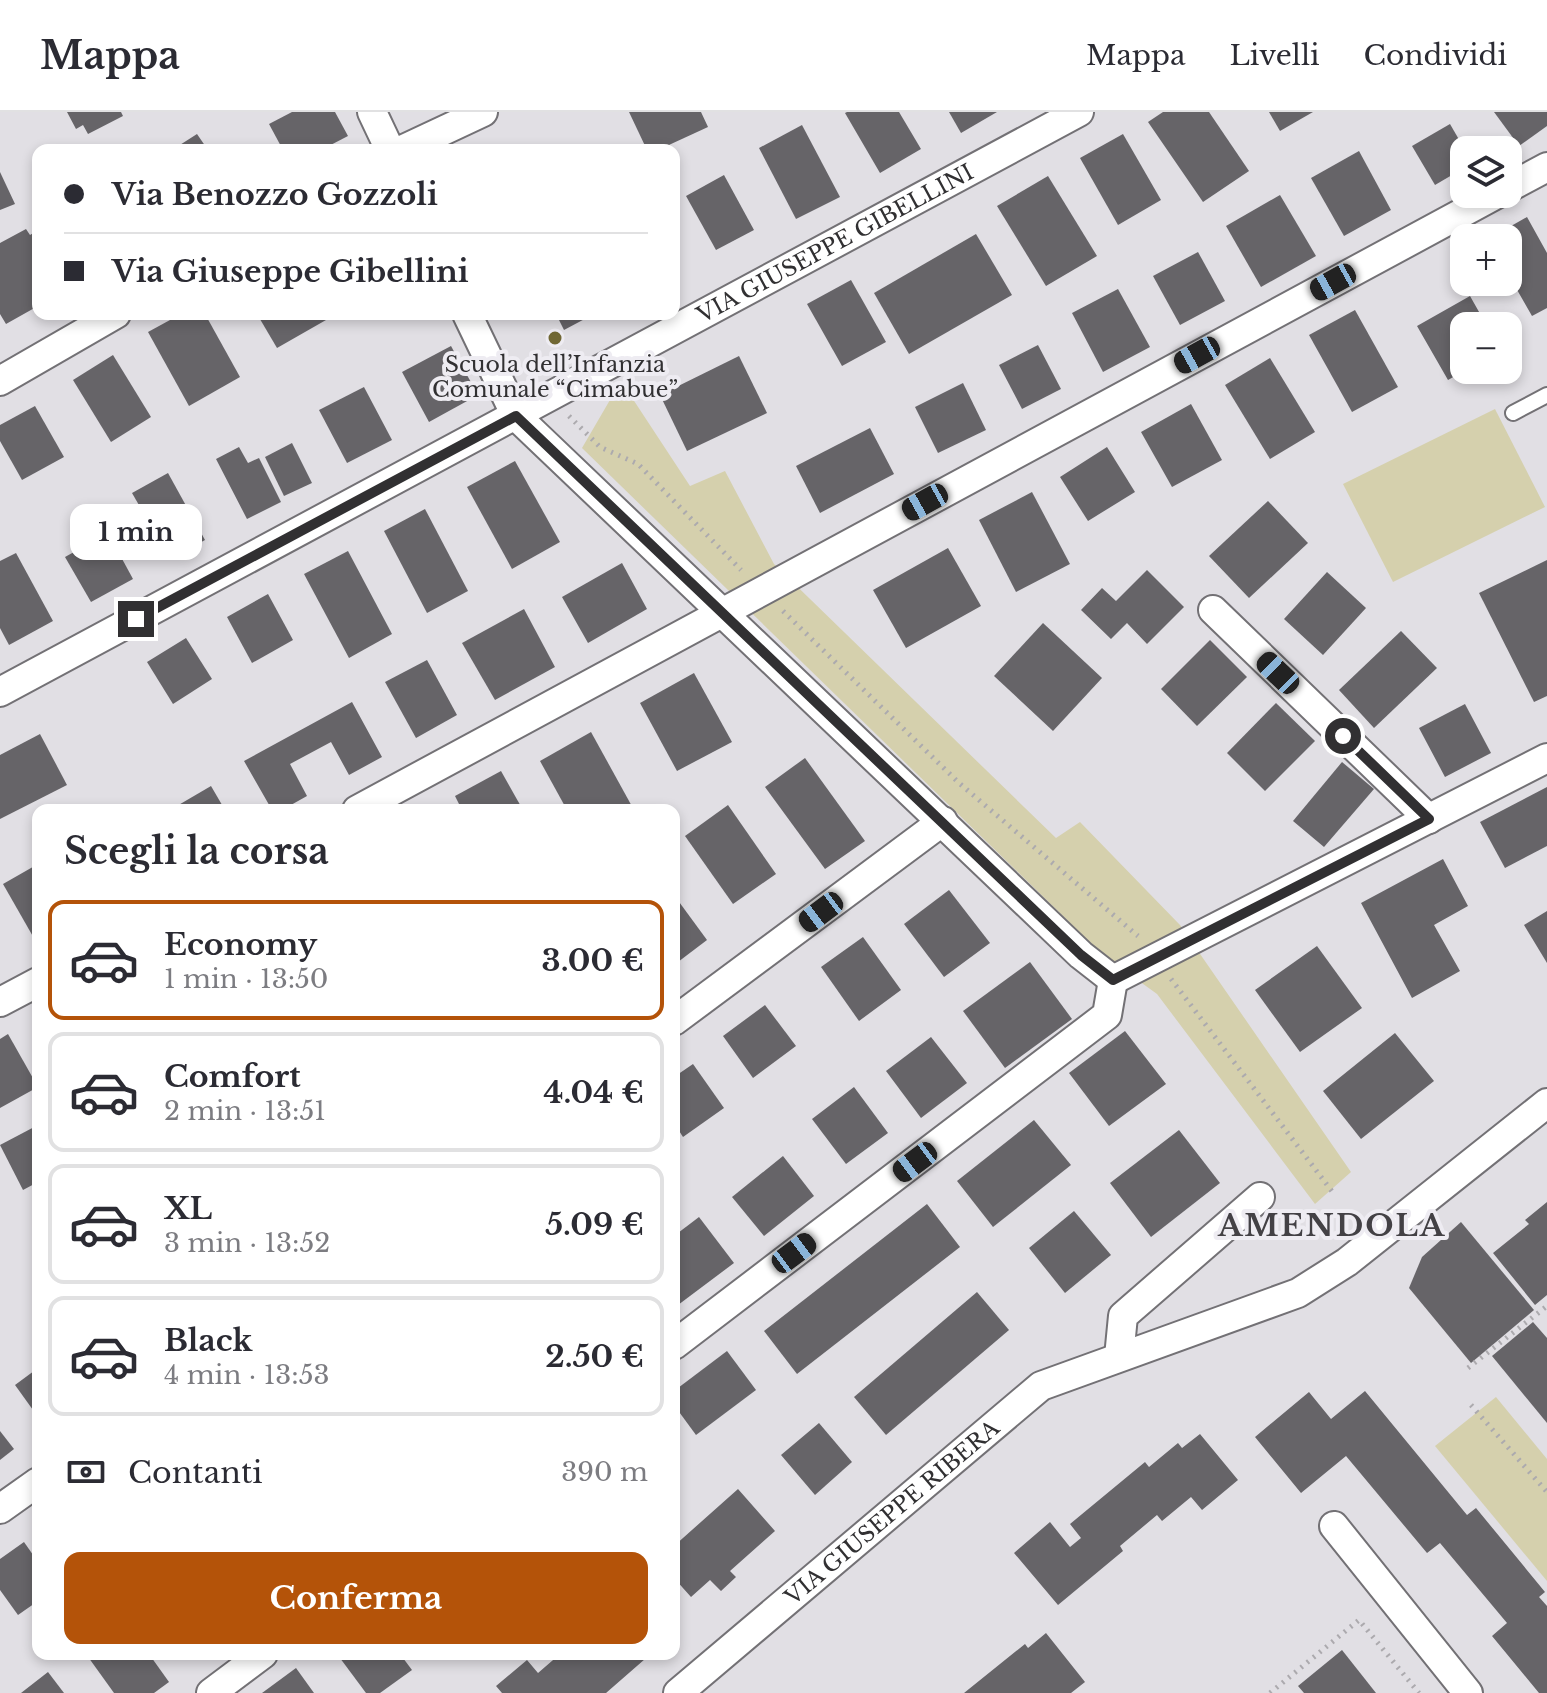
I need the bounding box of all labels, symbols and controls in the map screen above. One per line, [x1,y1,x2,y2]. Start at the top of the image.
text: Mappa [40,32,180,79]
text: Mappa [1086,38,1186,73]
text: Livelli [1230,38,1320,73]
text: Condividi [1364,38,1507,73]
map controls [1450,136,1522,384]
button: layers [1450,136,1522,208]
street label: VIA GIUSEPPE GIBELLINI [692,158,978,329]
text: Via Benozzo Gozzoli [112,176,438,213]
button: + [1450,224,1522,296]
text: Via Giuseppe Gibellini [112,253,469,290]
car [1306,260,1360,304]
button: − [1450,312,1522,384]
marker: Scuola dell’Infanzia Comunale “Cimabue” [546,329,564,347]
car [1170,333,1224,377]
place label: Scuola dell’Infanzia Comunale “Cimabue” [432,351,678,403]
car [898,480,952,524]
callout: 1 min [70,503,202,559]
text: 1 min [98,516,174,548]
route end [118,601,154,637]
car [1252,648,1304,698]
route start [1325,718,1361,754]
text: Scegli la corsa [64,829,329,874]
car [795,888,847,936]
icon: car [68,924,140,996]
text: Economy [164,926,317,963]
text: 3.00 € [542,942,644,979]
text: 1 min · 13:50 [164,963,328,995]
icon: car [68,1056,140,1128]
text: Comfort [164,1058,301,1095]
text: 4.04 € [543,1074,644,1111]
text: 2 min · 13:51 [164,1095,326,1127]
car [889,1138,941,1186]
icon: car [68,1188,140,1260]
text: XL [164,1190,212,1227]
text: 5.09 € [545,1206,644,1243]
district label: AMENDOLA [1217,1207,1446,1244]
text: 3 min · 13:52 [164,1227,330,1259]
car [768,1229,820,1277]
icon: car [68,1320,140,1392]
text: Black [164,1322,252,1359]
text: 2.50 € [545,1338,644,1375]
text: 4 min · 13:53 [164,1359,330,1391]
street label: VIA GIUSEPPE RIBERA [779,1414,1006,1611]
icon: cash [64,1450,108,1494]
text: Contanti [128,1454,263,1491]
text: 390 m [561,1456,648,1488]
button: Conferma [64,1552,648,1644]

